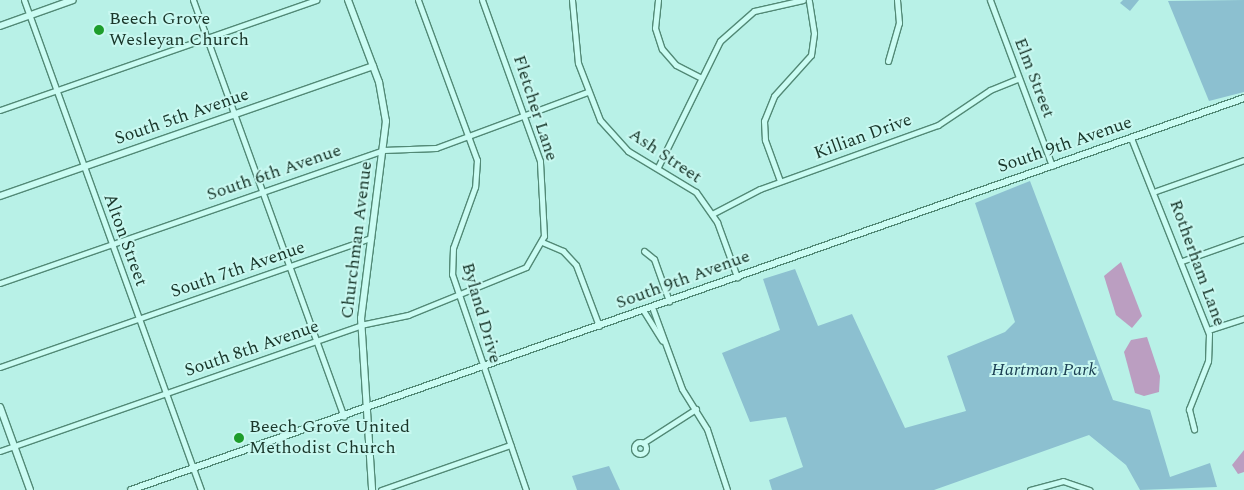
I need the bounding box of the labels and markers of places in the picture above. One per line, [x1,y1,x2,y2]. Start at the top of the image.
place label: Beech Grove Wesleyan Church [109,9,249,52]
marker: Beech Grove Wesleyan Church [93,24,105,36]
place label: Beech Grove United Methodist Church [249,417,410,459]
marker: Beech Grove United Methodist Church [233,432,245,444]

